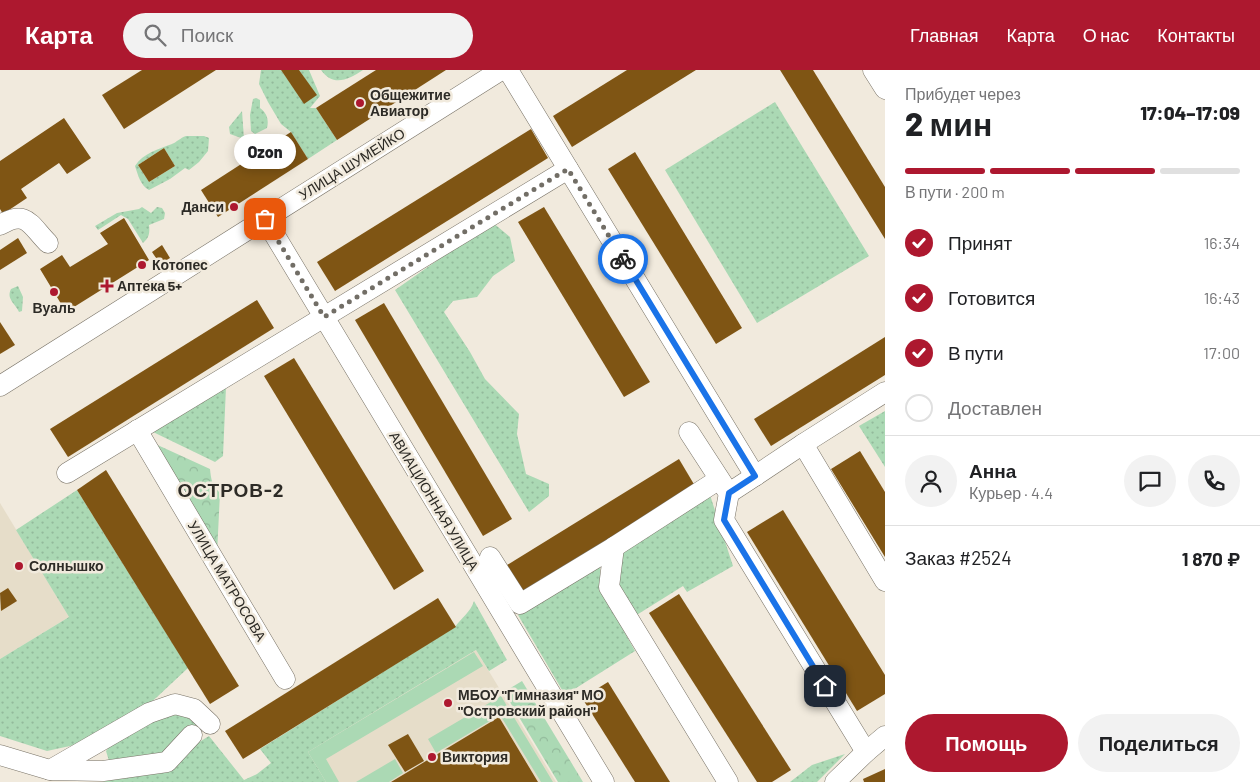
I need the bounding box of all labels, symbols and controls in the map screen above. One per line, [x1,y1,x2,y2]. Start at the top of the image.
search box [123,13,473,58]
text: Карта [25,20,93,49]
icon: search [141,21,169,49]
text: Поиск [181,23,233,46]
text: Главная [910,24,979,46]
text: Карта [1007,24,1055,46]
text: О нас [1083,24,1129,46]
text: Контакты [1157,24,1235,46]
text: Прибудет через [905,84,1021,103]
place label: Общежитие Авиатор [370,86,451,119]
marker: Общежитие Авиатор [354,97,366,109]
text: 17:04–17:09 [1140,101,1240,124]
text: 2 мин [905,104,992,142]
street label: УЛИЦА ШУМЕЙКО [296,124,408,203]
callout: Ozon [234,134,296,169]
text: Ozon [247,142,283,161]
text: В пути · 200 m [905,182,1005,201]
place label: Данси [181,198,224,215]
pin [244,198,286,240]
marker: Данси [228,201,240,213]
icon: bag [251,205,279,233]
icon: check [905,229,933,257]
text: Принят [948,231,1012,254]
text: 16:34 [1204,233,1240,252]
courier [598,234,648,284]
icon: bike [609,245,637,273]
place label: Котопес [152,256,208,273]
marker: Котопес [136,259,148,271]
place label: Аптека 5+ [117,277,182,294]
marker: Аптека 5+ [101,280,113,292]
icon: check [905,284,933,312]
marker: Вуаль [48,286,60,298]
text: Готовится [948,286,1035,309]
text: 16:43 [1204,288,1240,307]
place label: Вуаль [33,299,76,316]
icon: check [905,339,933,367]
text: В пути [948,341,1004,364]
text: 17:00 [1203,343,1240,362]
text: Доставлен [948,396,1042,419]
street label: АВИАЦИОННАЯ УЛИЦА [386,428,483,574]
button: person [905,455,957,507]
button: chat [1124,455,1176,507]
button: phone [1188,455,1240,507]
text: Анна [969,459,1016,482]
district label: ОСТРОВ-2 [178,478,284,501]
text: Курьер · 4.4 [969,483,1053,502]
street label: УЛИЦА МАТРОСОВА [185,517,270,645]
text: Заказ #2524 [905,546,1012,569]
text: 1 870 ₽ [1182,547,1240,570]
place label: Солнышко [29,557,104,574]
marker: Солнышко [13,560,25,572]
pin [804,665,846,707]
icon: home [811,672,839,700]
place label: МБОУ "Гимназия" МО "Островский район" [458,686,604,719]
marker: МБОУ "Гимназия" МО "Островский район" [442,697,454,709]
button: Помощь [905,714,1068,772]
button: Поделиться [1078,714,1240,772]
place label: Виктория [442,748,508,765]
marker: Виктория [426,751,438,763]

